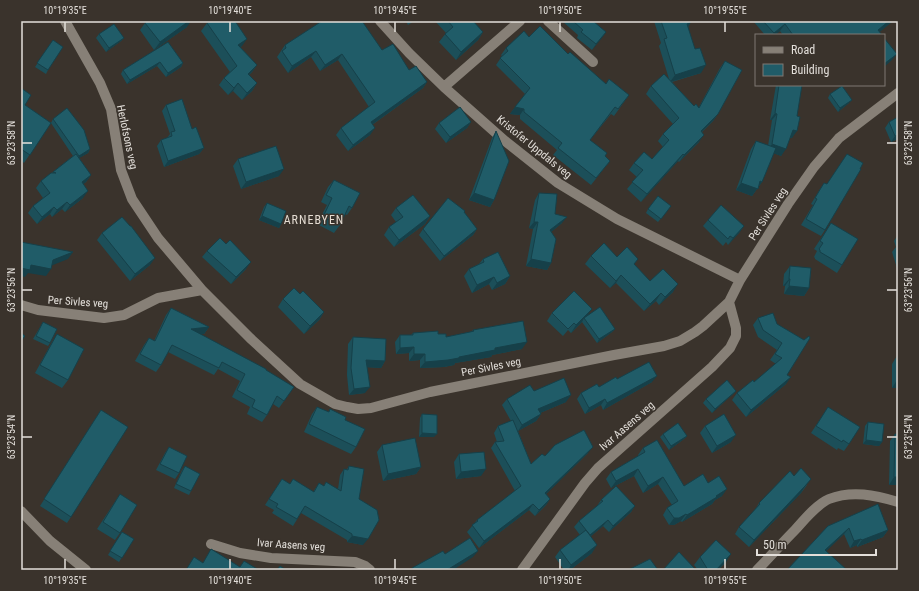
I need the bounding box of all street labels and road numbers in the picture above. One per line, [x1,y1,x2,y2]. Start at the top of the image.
street label: Herlofsons veg [114,104,140,170]
street label: Kristofer Uppdals veg [494,113,574,181]
street label: Per Sivles veg [746,185,790,243]
street label: Per Sivles veg [47,293,109,311]
street label: Per Sivles veg [460,355,522,379]
street label: Ivar Aasens veg [597,399,657,453]
street label: Ivar Aasens veg [256,536,326,554]

